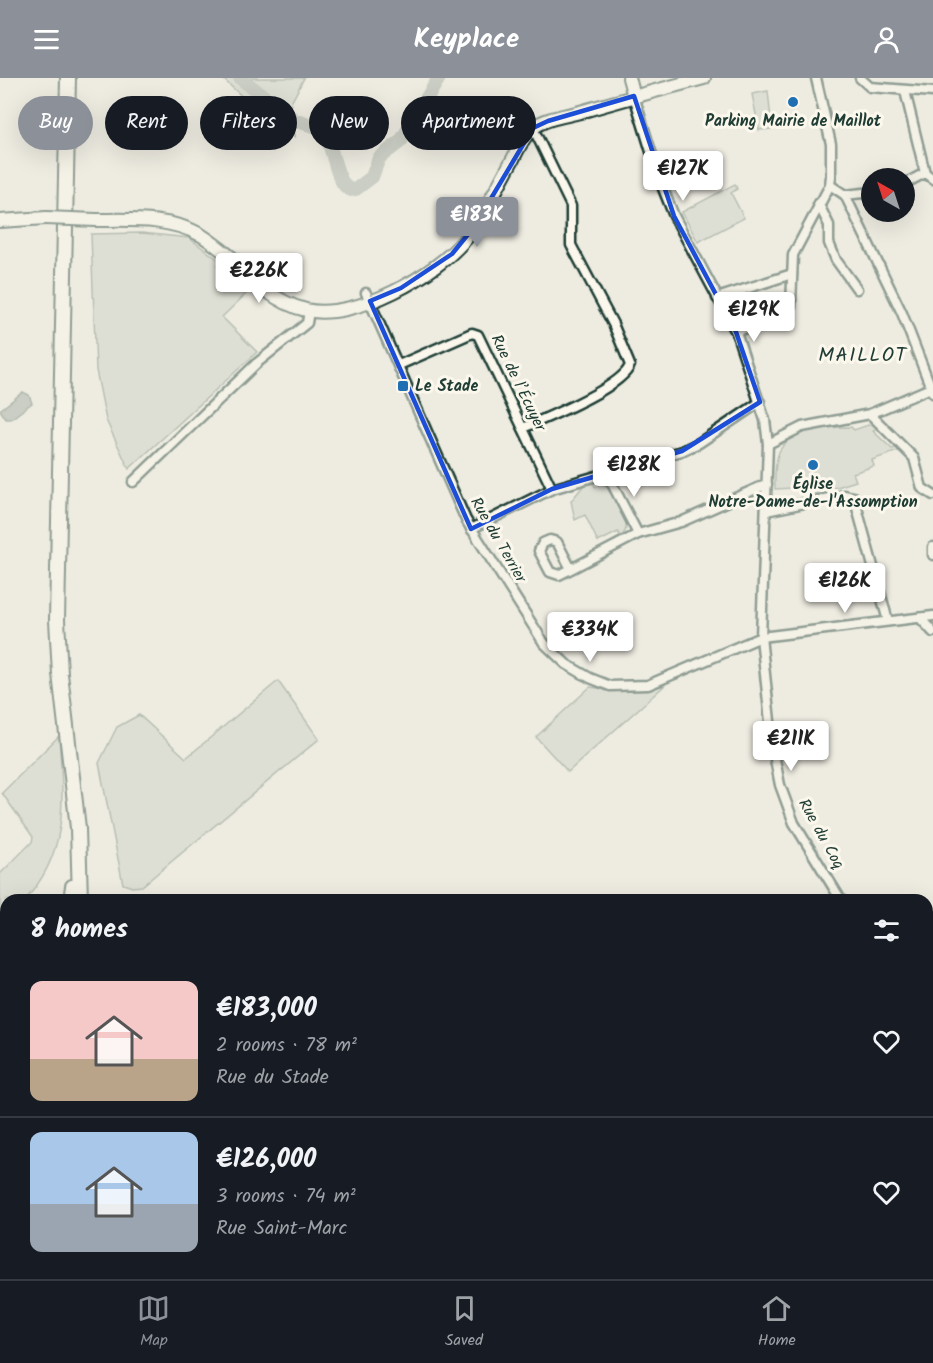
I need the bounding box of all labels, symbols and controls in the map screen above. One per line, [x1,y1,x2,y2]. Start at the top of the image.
text: Keyplace [414,18,519,61]
icon: menu [30,23,63,56]
icon: person [870,23,903,56]
marker: Parking Mairie de Maillot [786,95,800,109]
chip: Buy [18,96,93,150]
chip: Rent [105,96,188,150]
chip: Filters [200,96,297,150]
chip: New [309,96,389,150]
chip: Apartment [401,96,536,150]
place label: Parking Mairie de Maillot [705,109,882,134]
pin: €127K [641,151,725,202]
text: €127K [657,154,709,186]
north arrow [861,168,915,222]
map controls [861,168,915,222]
pin: €183K [435,197,519,248]
text: €183K [450,200,504,232]
pin: €226K [217,253,301,304]
text: €226K [230,256,288,288]
pin: €129K [712,292,796,343]
text: €129K [728,295,780,327]
street label: Rue de l’Écuyer [484,330,553,437]
district label: MAILLOT [818,340,909,372]
place label: Le Stade [415,374,479,399]
marker: Le Stade [396,379,410,393]
pin: €128K [592,447,676,498]
text: €128K [607,450,661,482]
marker: Église Notre-Dame-de-l'Assomption [806,458,820,472]
place label: Église Notre-Dame-de-l'Assomption [708,472,918,515]
street label: Rue du Terrier [463,492,534,589]
pin: €126K [803,563,887,614]
text: €126K [818,566,872,598]
pin: €334K [548,612,632,663]
text: €334K [561,615,619,647]
pin: €211K [749,721,833,772]
text: €211K [767,724,815,756]
street label: Rue du Coq [791,794,851,874]
text: 8 homes [30,909,128,951]
icon: filters [870,914,903,947]
text: €183,000 [216,988,317,1030]
icon: home [78,1005,150,1077]
icon: heart [870,1025,903,1058]
text: 2 rooms · 78 m² [216,1030,357,1062]
text: Rue du Stade [216,1062,329,1094]
text: €126,000 [216,1139,316,1181]
icon: home [78,1156,150,1228]
icon: heart [870,1176,903,1209]
text: 3 rooms · 74 m² [216,1181,356,1213]
text: Rue Saint-Marc [216,1213,347,1245]
tab: Map [137,1292,170,1353]
tab: Saved [445,1292,483,1353]
tab: Home [758,1292,796,1353]

